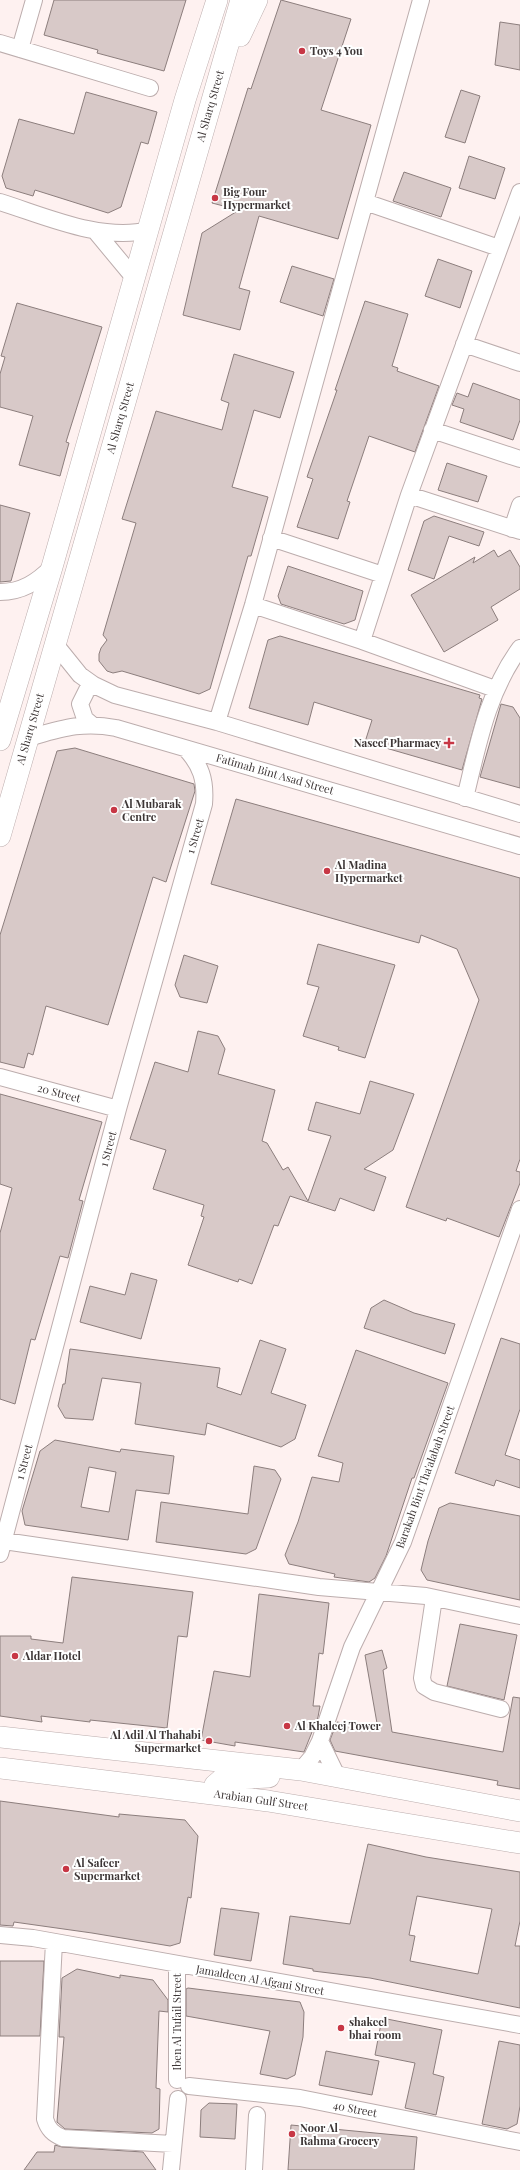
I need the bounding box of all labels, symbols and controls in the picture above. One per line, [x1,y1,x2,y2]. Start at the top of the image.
place label: Toys 4 You [310,43,363,58]
marker: Toys 4 You [297,46,307,56]
street label: Al Sharq Street [192,68,227,144]
place label: Big Four Hypermarket [223,184,291,212]
marker: Big Four Hypermarket [210,193,220,203]
street label: Al Sharq Street [102,380,137,456]
street label: Al Sharq Street [12,691,47,767]
place label: Naseef Pharmacy [354,735,441,750]
marker: Naseef Pharmacy [444,738,454,748]
street label: Fatimah Bint Asad Street [215,750,336,798]
place label: Al Mubarak Centre [121,796,182,824]
marker: Al Mubarak Centre [109,805,119,815]
street label: 1 Street [182,816,207,855]
place label: Al Madina Hypermarket [334,857,403,885]
marker: Al Madina Hypermarket [322,866,332,876]
street label: 20 Street [36,1080,82,1105]
street label: 1 Street [96,1129,119,1168]
street label: Barakah Bint Tha'alabah Street [392,1403,457,1550]
street label: 1 Street [12,1442,35,1481]
place label: Aldar Hotel [22,1648,82,1663]
marker: Aldar Hotel [10,1651,20,1661]
place label: Al Khaleej Tower [294,1718,381,1733]
marker: Al Khaleej Tower [282,1721,292,1731]
place label: Al Adil Al Thahabi Supermarket [109,1727,202,1755]
marker: Al Adil Al Thahabi Supermarket [204,1736,214,1746]
street label: Arabian Gulf Street [212,1785,309,1814]
place label: Al Safeer Supermarket [73,1855,141,1883]
marker: Al Safeer Supermarket [61,1864,71,1874]
street label: Jamaldeen Al Afgani Street [194,1961,325,1998]
street label: Iben Al Tufail Street [169,1973,184,2071]
place label: shakeel bhai room [349,2014,401,2042]
marker: shakeel bhai room [336,2023,346,2033]
street label: 40 Street [332,2097,378,2120]
place label: Noor Al Rahma Grocery [300,2120,380,2148]
marker: Noor Al Rahma Grocery [287,2129,297,2139]

